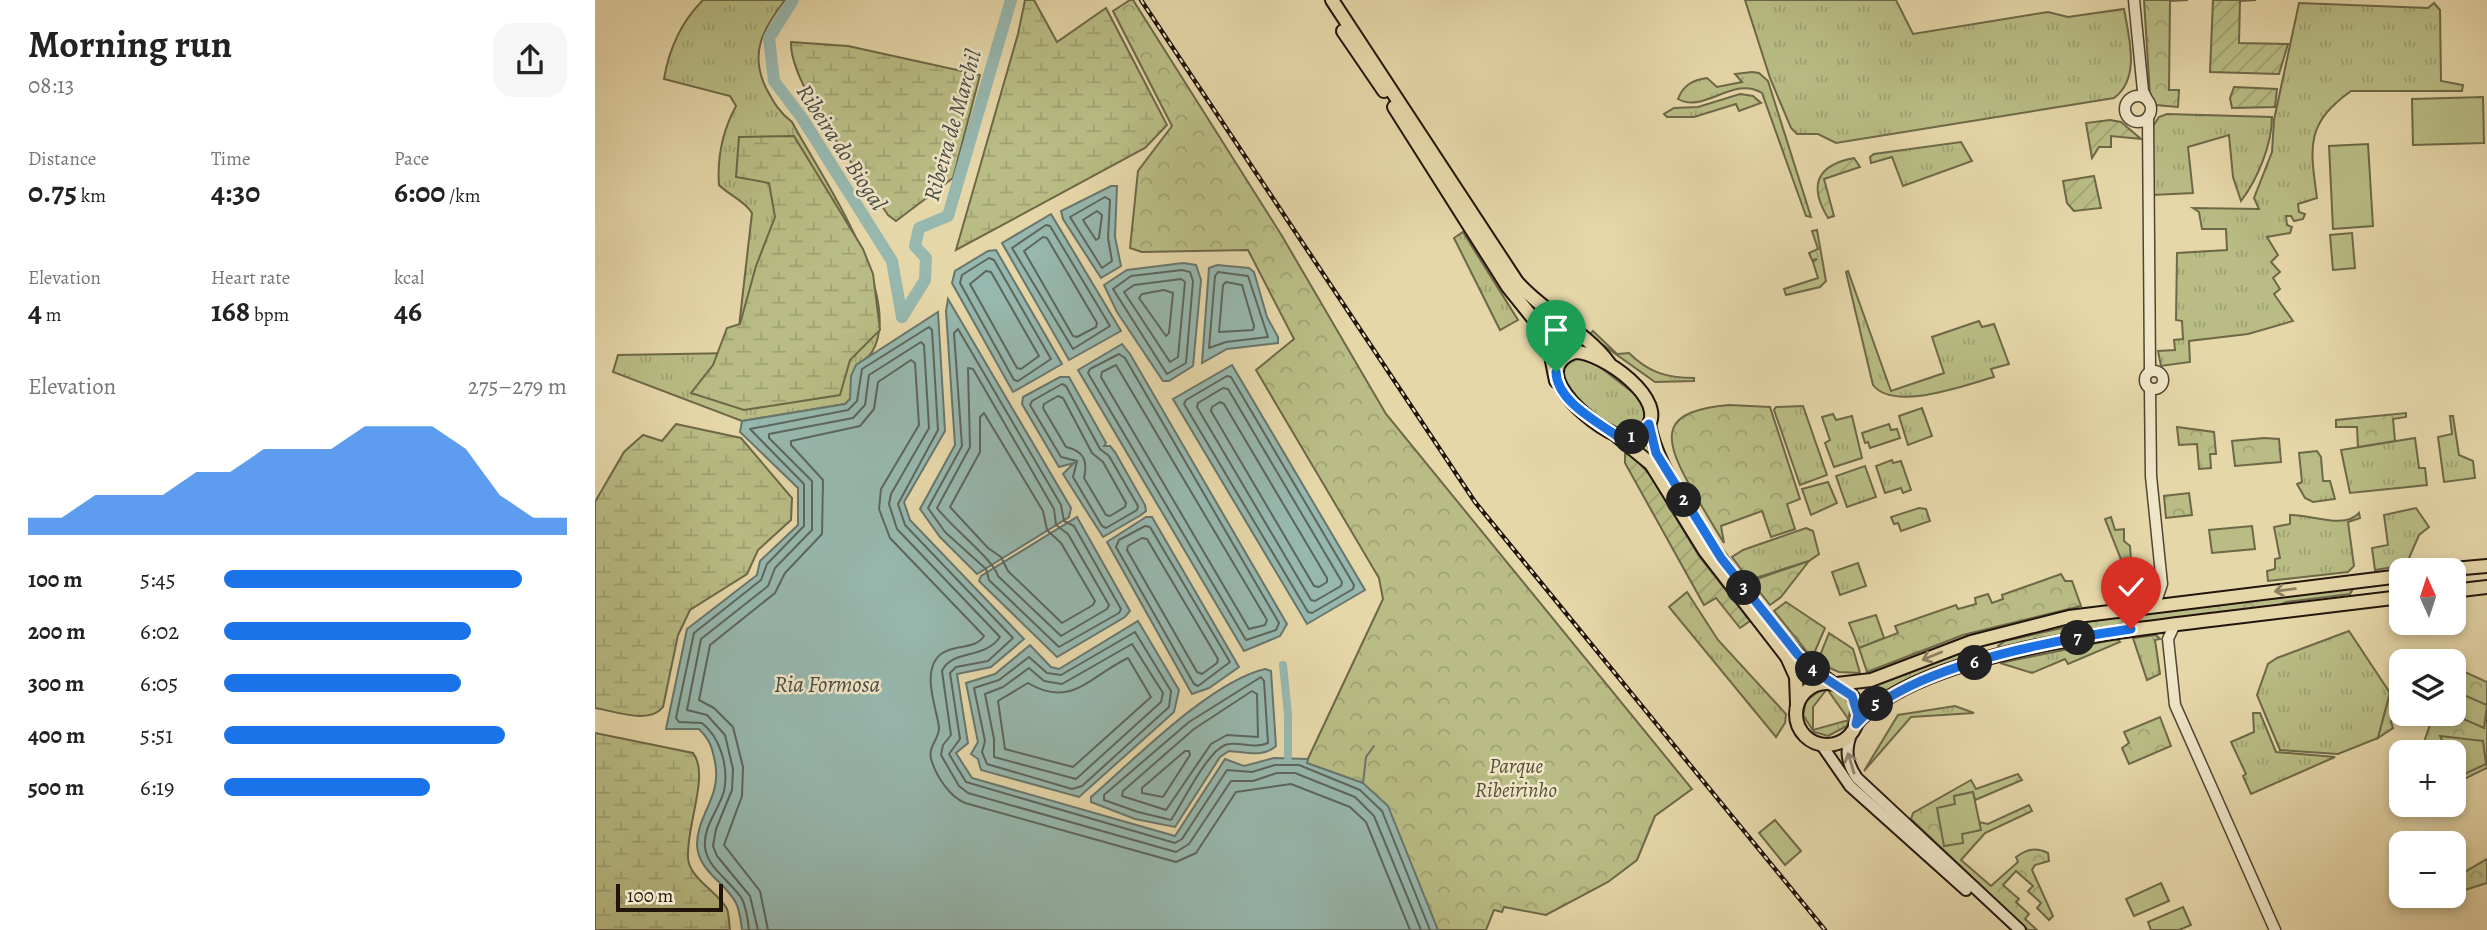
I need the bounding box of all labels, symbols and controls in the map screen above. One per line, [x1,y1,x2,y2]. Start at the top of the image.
text: Morning run [28,18,232,70]
button: share [493,23,567,97]
water label: Ribeira de Marchil [916,45,989,205]
text: 08:13 [28,70,74,101]
water label: Ribeira do Biogal [789,78,894,217]
text: Distance [28,146,96,172]
text: Time [211,146,250,172]
text: Pace [394,146,429,172]
text: 0.75 [28,172,77,212]
text: 4:30 [211,172,260,212]
text: 6:00 [394,172,445,212]
text: km [77,183,106,209]
text: /km [445,183,481,209]
text: Elevation [28,265,101,291]
text: Heart rate [211,265,290,291]
text: kcal [394,265,424,291]
text: 4 [28,291,42,331]
text: 168 [211,291,250,331]
text: 46 [394,291,422,331]
pin [1526,300,1586,372]
text: m [42,302,62,328]
text: bpm [250,302,289,328]
icon: arrive [1537,311,1575,349]
text: Elevation [28,371,116,402]
text: 275–279 m [468,371,567,402]
pin: 1 [1615,420,1649,454]
text: 1 [1628,423,1635,449]
pin: 2 [1667,482,1701,518]
text: 2 [1679,486,1688,512]
pin [2101,557,2161,629]
north arrow [2389,558,2466,635]
map controls [2389,558,2466,908]
text: 100 m [28,564,83,595]
text: 5:45 [140,564,176,595]
icon: check [2112,568,2150,606]
pin: 3 [1727,570,1761,606]
text: 3 [1739,574,1748,600]
one-way arrow [2274,583,2297,596]
text: 200 m [28,616,86,647]
text: 6:02 [140,616,179,647]
pin: 7 [2061,620,2095,656]
text: 7 [2073,624,2082,650]
pin: 6 [1957,646,1993,680]
text: 6 [1970,649,1979,675]
button: layers [2389,649,2466,726]
one-way arrow [1922,650,1944,663]
pin: 4 [1795,652,1831,686]
text: 4 [1808,655,1817,681]
text: 300 m [28,668,84,699]
text: 6:05 [140,668,178,699]
water label: Ria Formosa [774,669,880,700]
pin: 5 [1859,686,1893,722]
text: 5 [1871,690,1880,716]
text: 400 m [28,720,85,751]
text: 5:51 [140,720,173,751]
button: + [2389,740,2466,817]
park label: Parque Ribeirinho [1475,752,1557,804]
one-way arrow [1843,752,1856,774]
text: 500 m [28,772,84,803]
text: 6:19 [140,772,174,803]
button: − [2389,831,2466,908]
scale bar [616,881,723,913]
text: 100 m [627,883,673,909]

